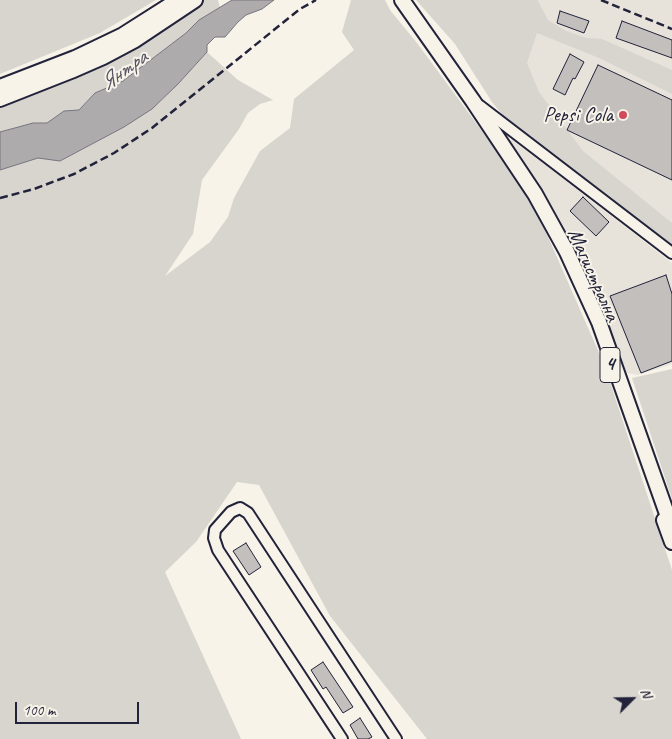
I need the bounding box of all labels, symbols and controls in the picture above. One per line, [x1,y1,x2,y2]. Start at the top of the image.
water label: Янтра [95,45,153,97]
place label: Pepsi Cola [543,102,613,128]
marker: Pepsi Cola [617,109,629,121]
street label: Магистрална [561,225,625,325]
road number: 4 [600,348,620,382]
north arrow [607,674,657,724]
text: N [637,686,656,700]
scale bar [18,692,141,724]
text: 100 m [23,701,55,720]

